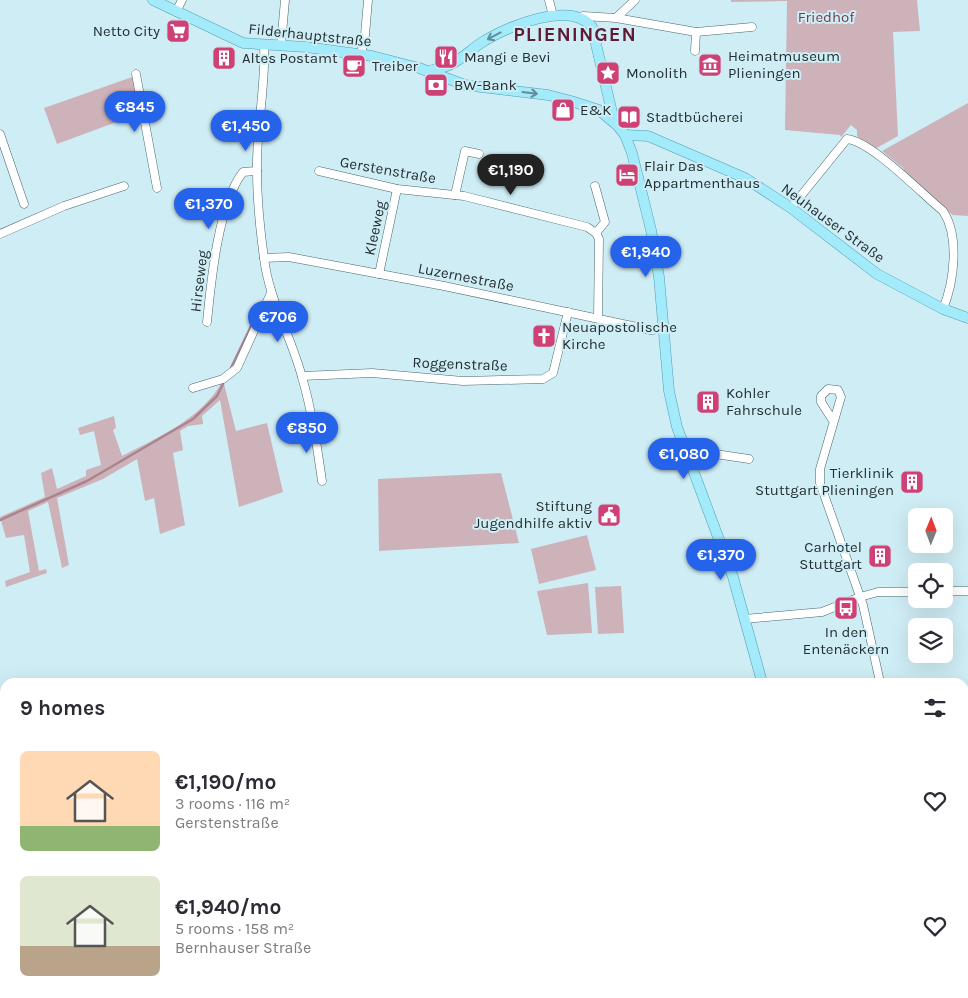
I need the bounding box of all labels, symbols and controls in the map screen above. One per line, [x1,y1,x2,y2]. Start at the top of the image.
park label: Friedhof [798,8,855,26]
supermarket icon: Netto City [165,18,191,44]
street label: Filderhauptstraße [248,20,372,50]
place label: Netto City [93,22,160,40]
district label: PLIENINGEN [513,23,637,46]
one-way arrow [486,31,501,41]
restaurant icon: Mangi e Bevi [433,44,459,70]
building icon: Altes Postamt [211,45,237,71]
place label: Heimatmuseum Plieningen [728,47,840,82]
place label: Mangi e Bevi [464,48,551,66]
place label: Altes Postamt [242,49,338,67]
museum icon: Heimatmuseum Plieningen [697,52,723,78]
cafe icon: Treiber [341,53,367,79]
place label: Treiber [372,57,419,75]
place icon: Monolith [595,60,621,86]
place label: Monolith [626,64,688,82]
bank icon: BW-Bank [423,72,449,98]
place label: BW-Bank [454,76,517,94]
one-way arrow [522,88,538,98]
pin: €845 [105,90,165,133]
text: €845 [115,97,155,116]
shop icon: E&K [550,97,576,123]
place label: E&K [580,101,611,119]
library icon: Stadtbücherei [616,104,642,130]
place label: Stadtbücherei [646,108,744,126]
pin: €1,450 [205,110,287,152]
text: €1,450 [222,116,270,135]
street label: Gerstenstraße [339,153,437,187]
pin: €1,190 [470,154,552,196]
place label: Flair Das Appartmenthaus [644,157,760,192]
text: €1,190 [488,160,534,179]
hotel icon: Flair Das Appartmenthaus [614,162,640,188]
street label: Neuhauser Straße [778,179,888,267]
pin: €1,370 [168,188,250,230]
text: €1,370 [185,194,233,213]
street label: Kleeweg [360,198,390,257]
pin: €1,940 [605,236,687,278]
text: €1,940 [621,242,671,261]
street label: Hirseweg [186,248,212,313]
street label: Luzernestraße [417,259,515,295]
pin: €706 [248,300,308,343]
text: €706 [259,307,297,326]
place label: Neuapostolische Kirche [562,318,677,353]
church icon: Neuapostolische Kirche [531,323,557,349]
street label: Roggenstraße [412,353,508,375]
place label: Kohler Fahrschule [726,384,802,419]
building icon: Kohler Fahrschule [695,389,721,415]
pin: €850 [277,412,337,454]
text: €850 [287,418,327,437]
pin: €1,080 [643,438,725,480]
text: €1,080 [659,444,709,463]
place label: Tierklinik Stuttgart Plieningen [755,464,894,499]
building icon: Tierklinik Stuttgart Plieningen [899,469,925,495]
place label: Stiftung Jugendhilfe aktiv [474,497,593,532]
public building icon: Stiftung Jugendhilfe aktiv [596,502,622,528]
north arrow [908,508,952,552]
map controls [908,508,953,663]
pin: €1,370 [680,538,762,581]
place label: Carhotel Stuttgart [799,538,862,573]
building icon: Carhotel Stuttgart [867,543,893,569]
text: €1,370 [697,545,745,564]
button: locate [908,563,953,608]
bus stop icon: In den Entenäckern [833,595,859,621]
button: layers [908,618,953,663]
place label: In den Entenäckern [803,623,889,658]
icon: filters [921,694,949,722]
text: 9 homes [20,696,105,720]
text: €1,190/mo [175,770,276,794]
icon: home [60,771,120,831]
icon: heart [921,787,949,815]
text: 3 rooms · 116 m² [175,794,290,813]
text: Gerstenstraße [175,813,279,832]
text: €1,940/mo [175,895,281,919]
icon: home [60,896,120,956]
icon: heart [921,912,949,940]
text: 5 rooms · 158 m² [175,919,294,938]
text: Bernhauser Straße [175,938,311,957]

